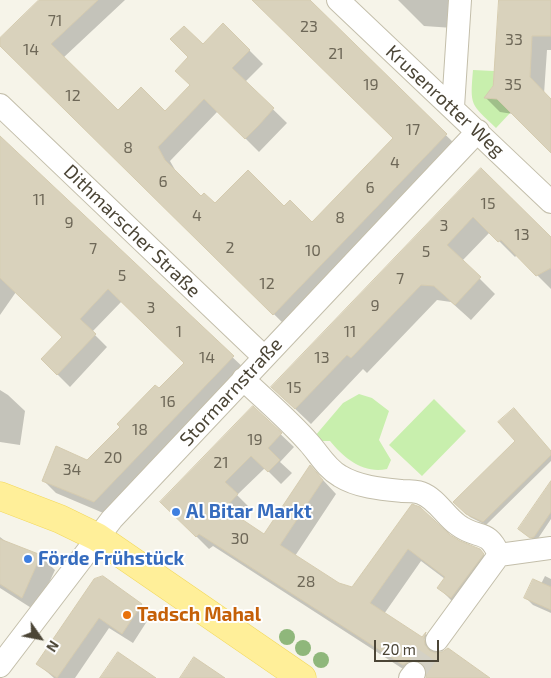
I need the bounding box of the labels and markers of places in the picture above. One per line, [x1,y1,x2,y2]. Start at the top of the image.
place label: Al Bitar Markt [186,501,312,523]
marker: Al Bitar Markt [170,506,182,518]
place label: Förde Frühstück [38,548,184,570]
marker: Förde Frühstück [22,553,34,565]
place label: Tadsch Mahal [137,604,261,626]
marker: Tadsch Mahal [121,609,133,621]

